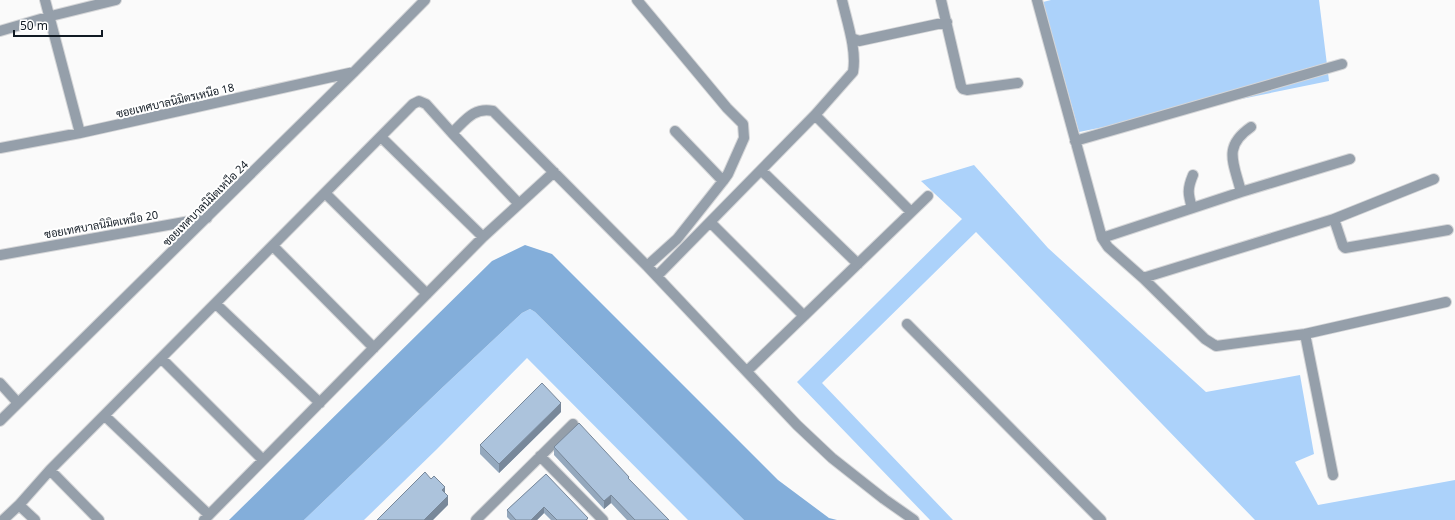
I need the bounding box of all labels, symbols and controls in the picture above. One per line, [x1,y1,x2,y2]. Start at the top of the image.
scale bar [14,12,102,38]
text: 50 m [20,17,48,34]
street label: ซอยเทศบาลนิมิตรเหนือ 18 [115,79,235,121]
street label: ซอยเทศบาลนิมิตเหนือ 24 [159,156,252,249]
street label: ซอยเทศบาลนิมิตเหนือ 20 [43,207,159,241]

